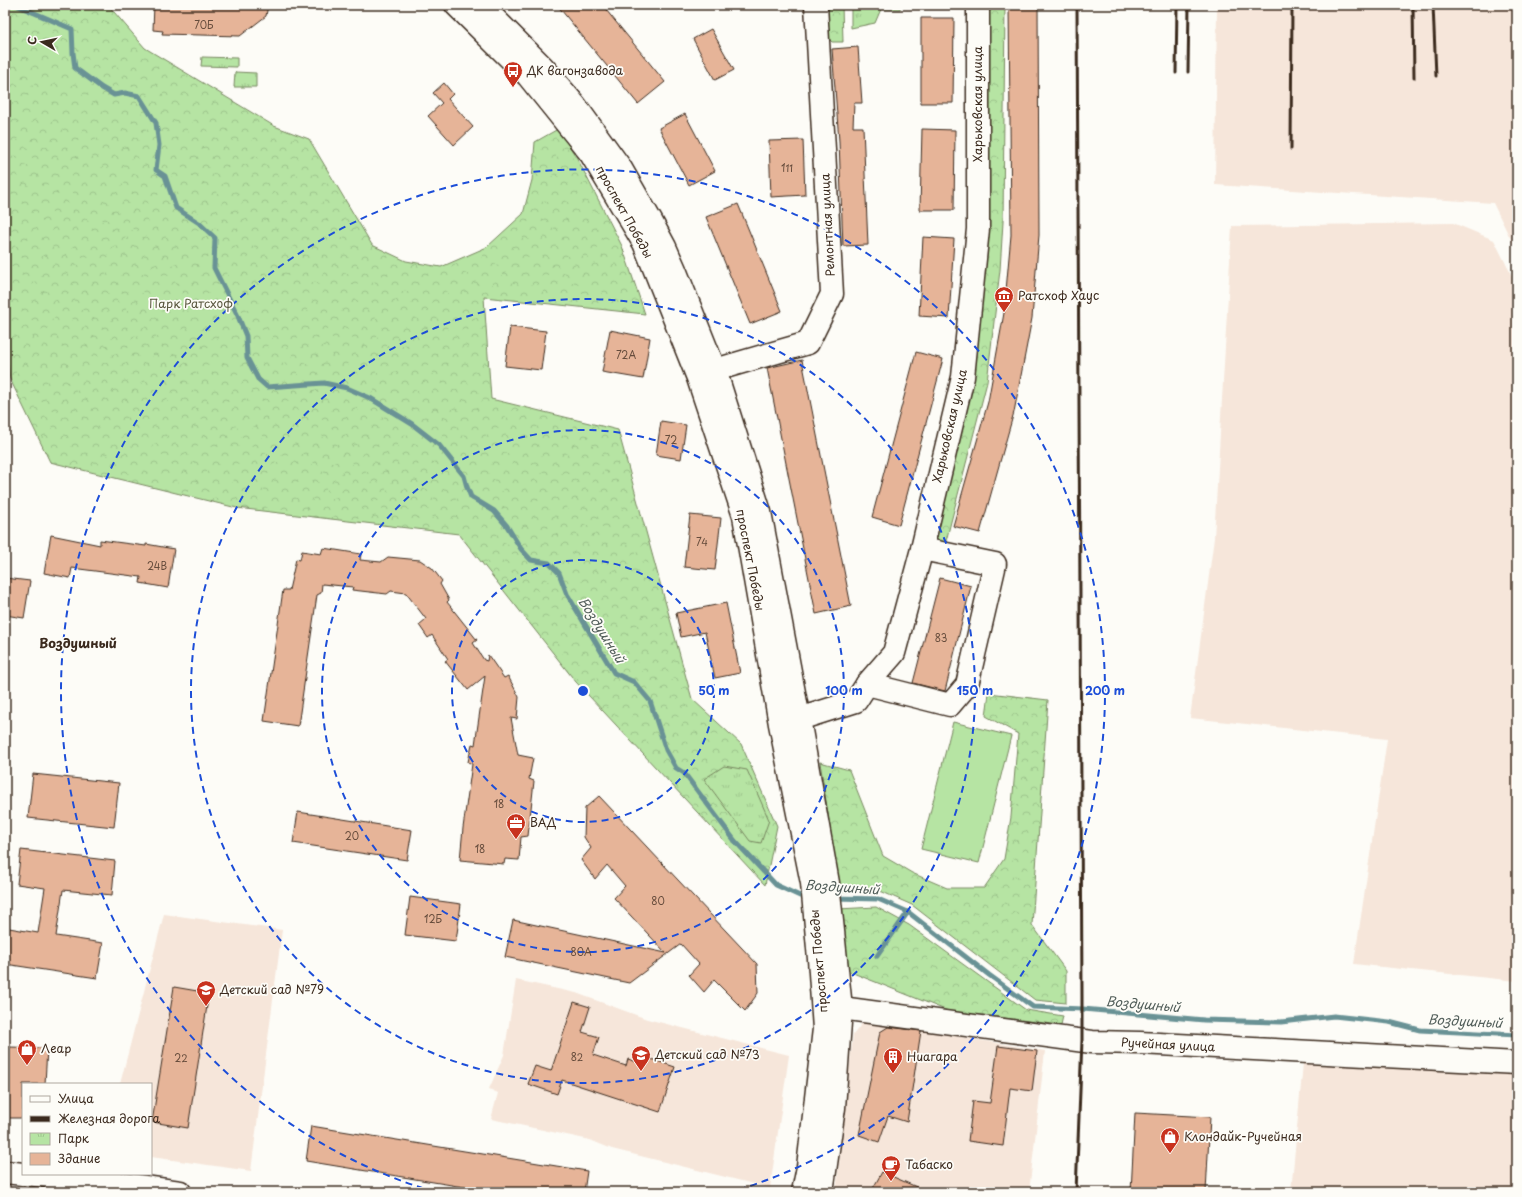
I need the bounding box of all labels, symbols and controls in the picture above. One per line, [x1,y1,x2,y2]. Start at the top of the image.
house number: 70Б [194,17,214,32]
north arrow [22,22,62,62]
text: С [23,35,41,46]
street label: Харьковская улица [968,46,986,162]
bus stop icon: ДК вагонзавода [502,60,524,88]
place label: ДК вагонзавода [526,61,624,79]
house number: 111 [781,160,793,175]
street label: проспект Победы [592,162,658,261]
street label: Ремонтная улица [815,173,839,277]
museum icon: Ратсхоф Хаус [993,285,1015,313]
place label: Ратсхоф Хаус [1018,286,1099,304]
park label: Парк Ратсхоф [149,294,233,312]
house number: 72А [616,347,636,362]
street label: Харьковская улица [927,367,971,484]
house number: 72 [665,432,677,447]
street label: проспект Победы [732,507,770,612]
house number: 74 [696,534,708,549]
house number: 24В [147,558,167,573]
water label: Воздушный [575,593,631,668]
house number: 83 [935,630,947,645]
district label: Воздушный [39,633,117,652]
text: 50 m [698,681,730,699]
text: 100 m [825,681,863,699]
text: 150 m [957,681,993,699]
text: 200 m [1085,681,1125,699]
centre of rings [576,684,590,698]
house number: 18 [494,796,504,811]
office icon: ВАД [505,812,527,840]
place label: ВАД [530,813,557,831]
house number: 20 [345,828,359,843]
house number: 18 [475,841,485,856]
water label: Воздушный [804,874,881,899]
house number: 80 [651,893,665,908]
street label: проспект Победы [805,909,831,1013]
house number: 12Б [424,911,443,926]
house number: 80А [570,944,592,959]
school or university icon: Детский сад №79 [195,979,217,1007]
place label: Детский сад №79 [219,980,324,998]
water label: Воздушный [1105,991,1182,1016]
water label: Воздушный [1427,1009,1504,1032]
street label: Ручейная улица [1120,1033,1216,1055]
shop icon: Леар [16,1038,38,1066]
place label: Леар [41,1039,71,1057]
school or university icon: Детский сад №73 [630,1044,652,1072]
place label: Детский сад №73 [654,1045,760,1063]
building icon: Ниагара [882,1046,904,1074]
place label: Ниагара [907,1047,958,1065]
house number: 82 [571,1049,583,1064]
house number: 22 [174,1050,188,1065]
legend [22,1083,152,1175]
text: Улица [58,1089,94,1107]
text: Железная дорога [58,1109,161,1127]
shop icon: Клондайк-Ручейная [1159,1126,1181,1154]
place label: Клондайк-Ручейная [1184,1127,1302,1145]
text: Парк [58,1129,90,1147]
text: Здание [58,1149,100,1167]
cafe icon: Табаско [880,1154,902,1182]
place label: Табаско [905,1155,953,1173]

